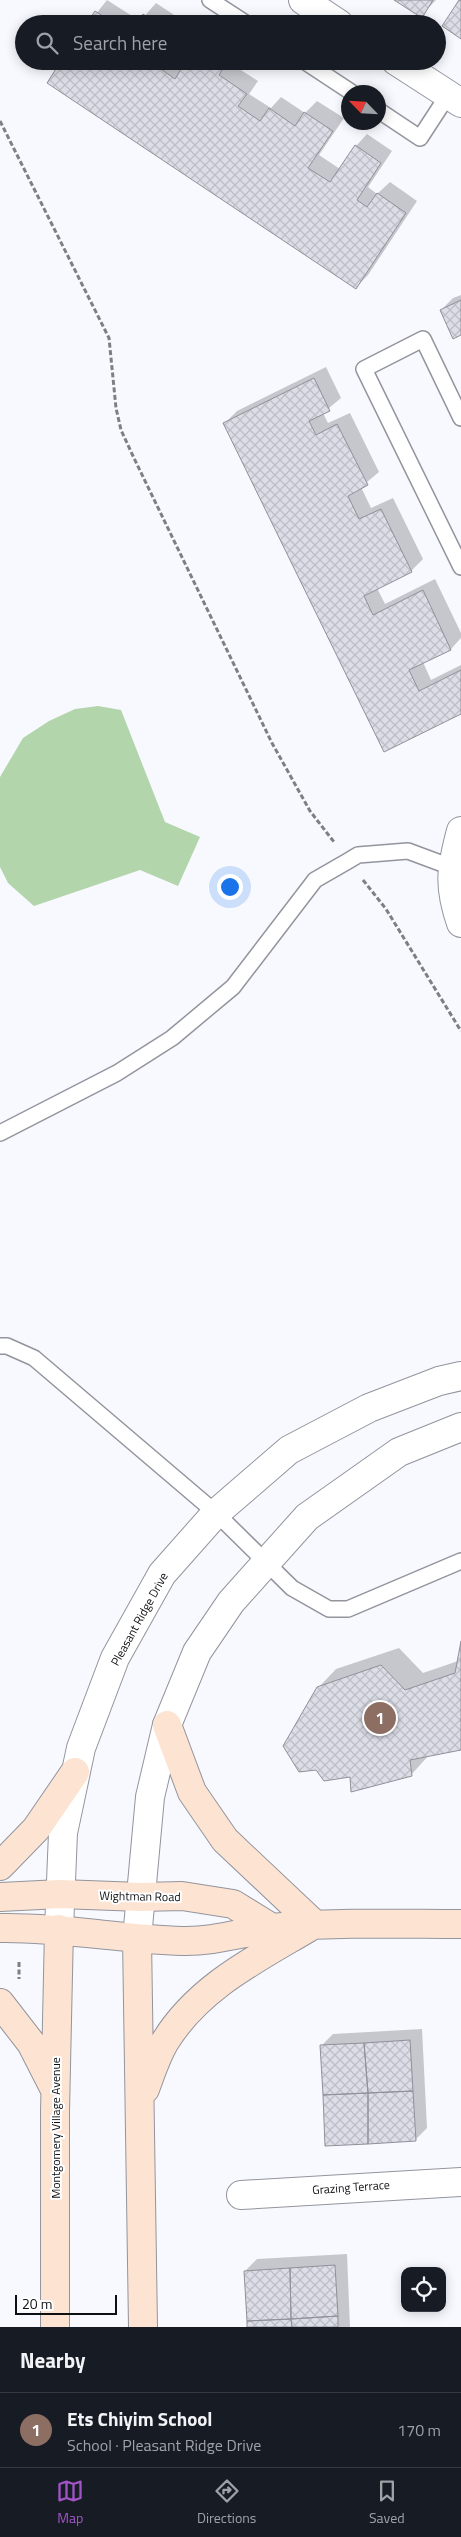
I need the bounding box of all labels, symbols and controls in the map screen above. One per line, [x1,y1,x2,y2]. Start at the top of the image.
search box [15,15,446,70]
text: Search here [73,28,167,57]
icon: search [33,29,61,57]
north arrow [341,85,386,130]
your location [217,874,243,900]
street label: Pleasant Ridge Drive [105,1569,173,1669]
pin: 1 [364,1699,396,1737]
street label: Wightman Road [99,1886,181,1906]
street label: Montgomery Village Avenue [46,2057,65,2199]
street label: Grazing Terrace [312,2175,390,2199]
map controls [401,2267,446,2312]
button: locate [401,2267,446,2312]
scale bar [15,2292,118,2315]
text: 20 m [22,2293,52,2314]
text: Nearby [20,2344,85,2376]
text: Ets Chiyim School [67,2404,213,2433]
text: 1 [32,2418,40,2442]
text: 170 m [397,2418,441,2442]
text: School · Pleasant Ridge Drive [67,2433,261,2457]
tab: Map [56,2477,84,2528]
tab: Directions [197,2477,256,2528]
tab: Saved [369,2477,405,2528]

